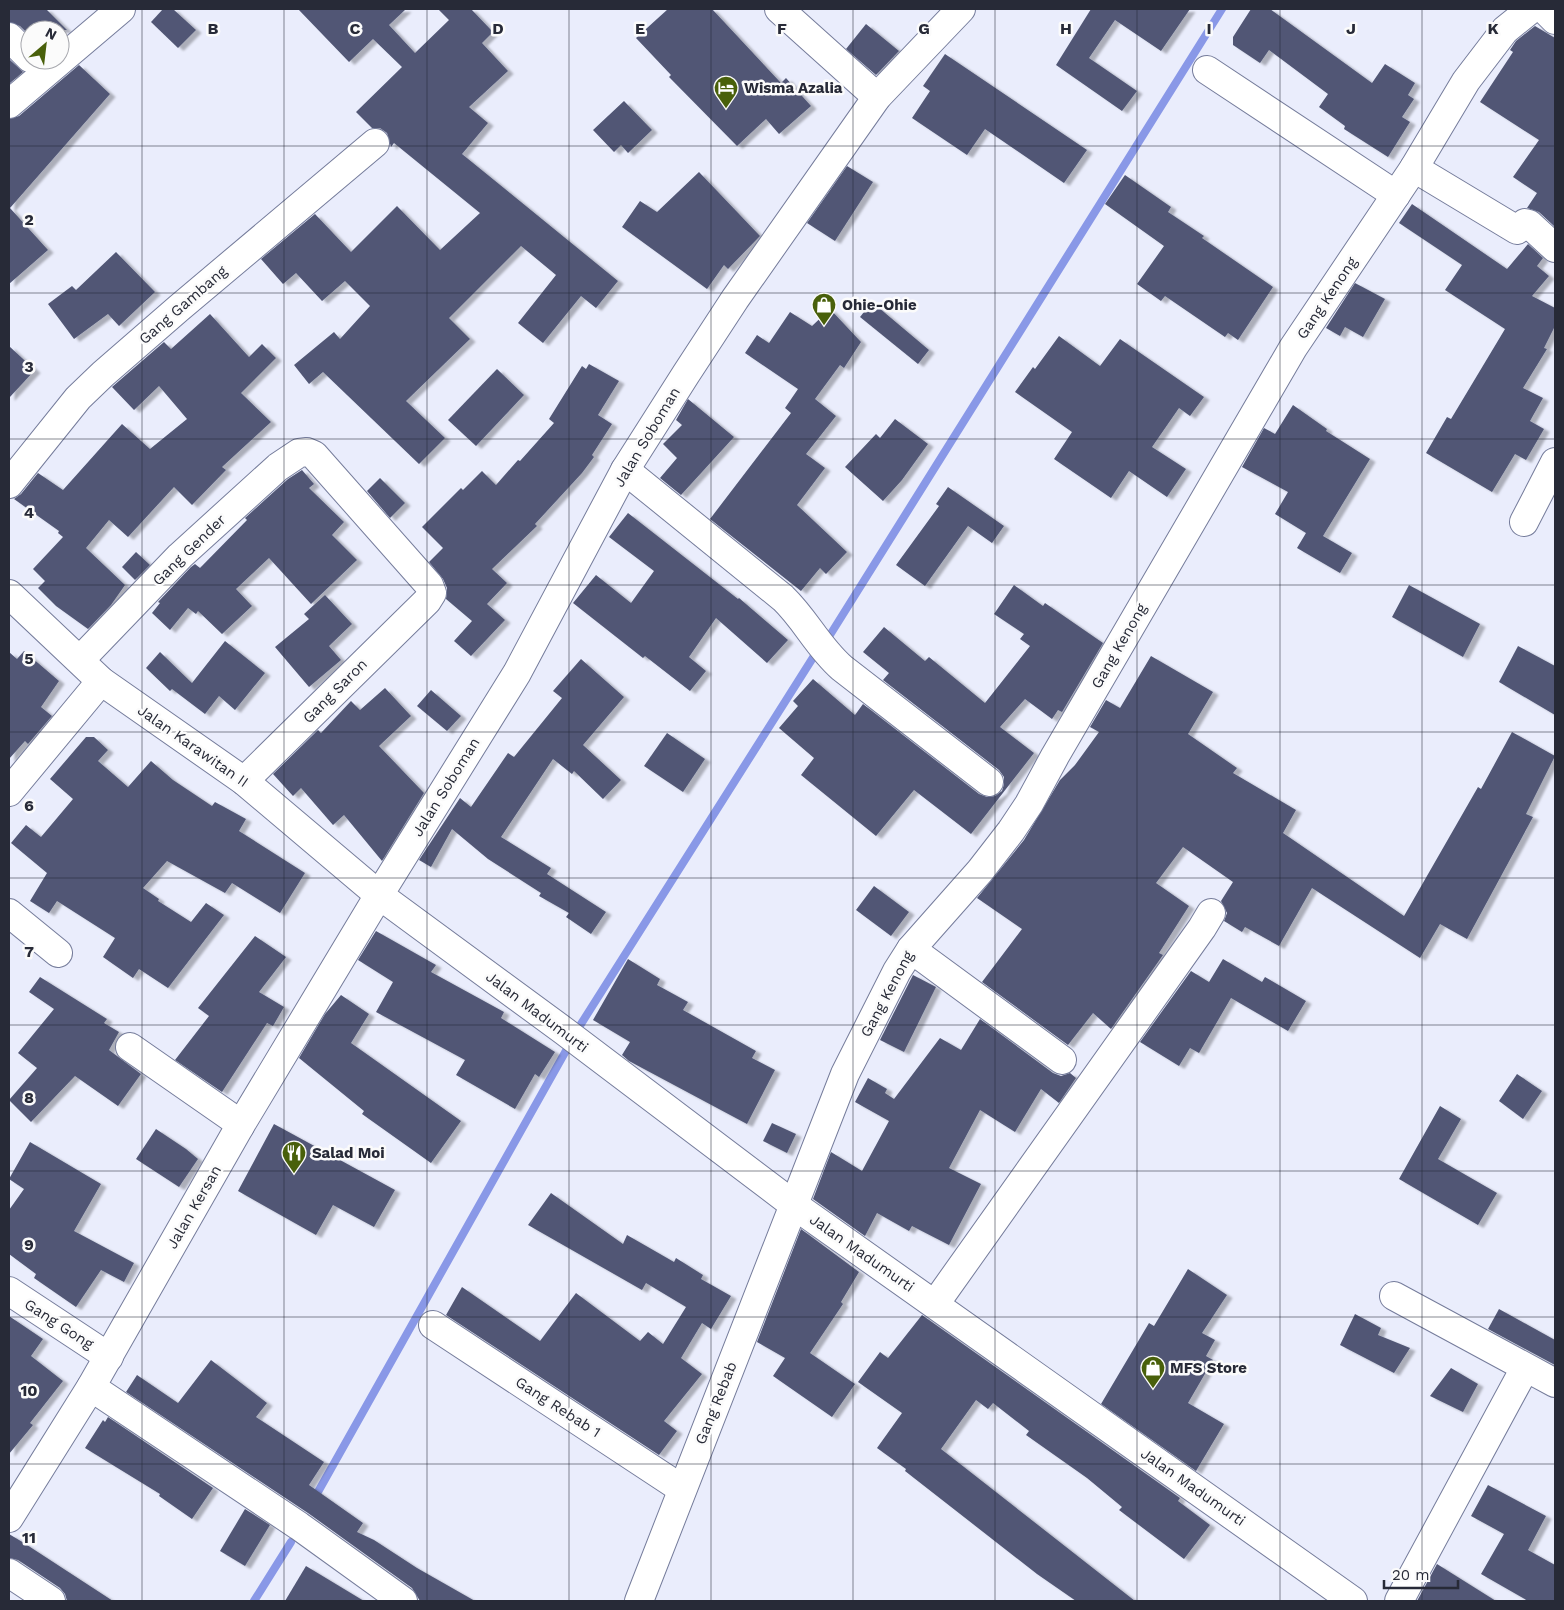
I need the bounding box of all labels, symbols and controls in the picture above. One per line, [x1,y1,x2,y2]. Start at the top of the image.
text: B [208,19,219,38]
text: C [350,19,361,38]
text: D [492,19,504,38]
text: E [635,19,645,38]
text: F [777,19,787,38]
text: G [918,19,930,38]
text: H [1060,19,1072,38]
text: I [1206,19,1212,38]
text: J [1346,19,1356,38]
text: K [1487,19,1499,38]
north arrow [20,20,70,70]
text: N [43,24,59,43]
hotel icon: Wisma Azalia [713,75,739,109]
place label: Wisma Azalia [744,79,843,97]
text: 2 [24,210,34,229]
street label: Gang Kenong [1293,254,1361,342]
street label: Gang Gambang [135,262,231,348]
shop icon: Ohie-Ohie [811,292,837,326]
place label: Ohie-Ohie [842,296,917,314]
text: 3 [24,357,34,376]
street label: Jalan Soboman [610,384,684,490]
text: 4 [24,503,34,522]
street label: Gang Gender [149,511,229,589]
street label: Gang Kenong [1087,600,1151,692]
text: 5 [24,649,34,668]
street label: Gang Saron [299,655,371,727]
street label: Jalan Karawitan II [134,701,252,791]
street label: Jalan Soboman [408,734,484,840]
text: 6 [24,796,34,815]
text: 7 [24,942,34,961]
street label: Gang Kenong [857,948,917,1040]
street label: Jalan Madumurti [482,968,592,1056]
text: 8 [24,1088,34,1107]
restaurant icon: Salad Moi [281,1140,307,1174]
place label: Salad Moi [312,1144,385,1162]
street label: Jalan Kersan [163,1162,225,1252]
street label: Jalan Madumurti [806,1210,918,1296]
text: 9 [24,1235,34,1254]
street label: Gang Gong [21,1295,97,1353]
shop icon: MFS Store [1140,1355,1166,1389]
street label: Gang Rebab [691,1359,741,1447]
place label: MFS Store [1170,1359,1247,1377]
street label: Gang Rebab 1 [512,1373,604,1441]
text: 10 [20,1381,38,1400]
street label: Jalan Madumurti [1137,1444,1249,1530]
text: 11 [22,1528,36,1547]
scale bar [1384,1558,1458,1590]
text: 20 m [1392,1566,1430,1584]

